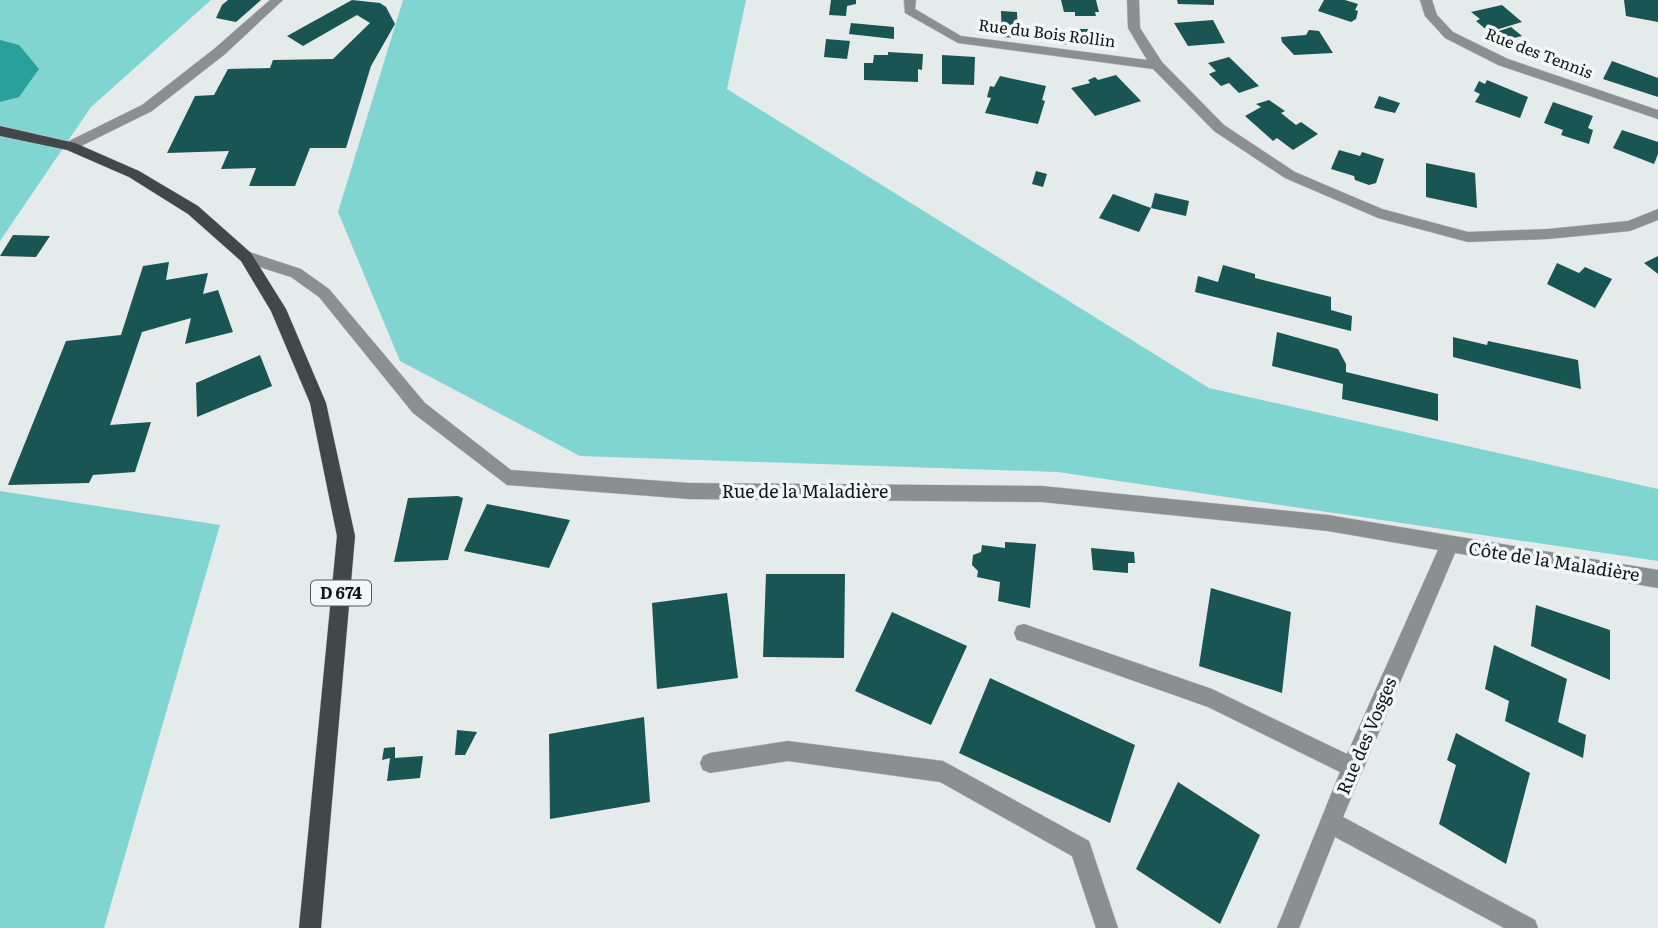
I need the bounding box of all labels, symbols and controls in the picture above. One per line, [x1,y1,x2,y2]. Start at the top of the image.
street label: Rue du Bois Rollin [977,12,1117,52]
street label: Rue des Tennis [1482,21,1596,84]
street label: Rue de la Maladière [722,477,888,504]
street label: Côte de la Maladière [1467,534,1642,587]
road number: D 674 [311,580,371,606]
street label: Rue des Vosges [1329,673,1402,798]

